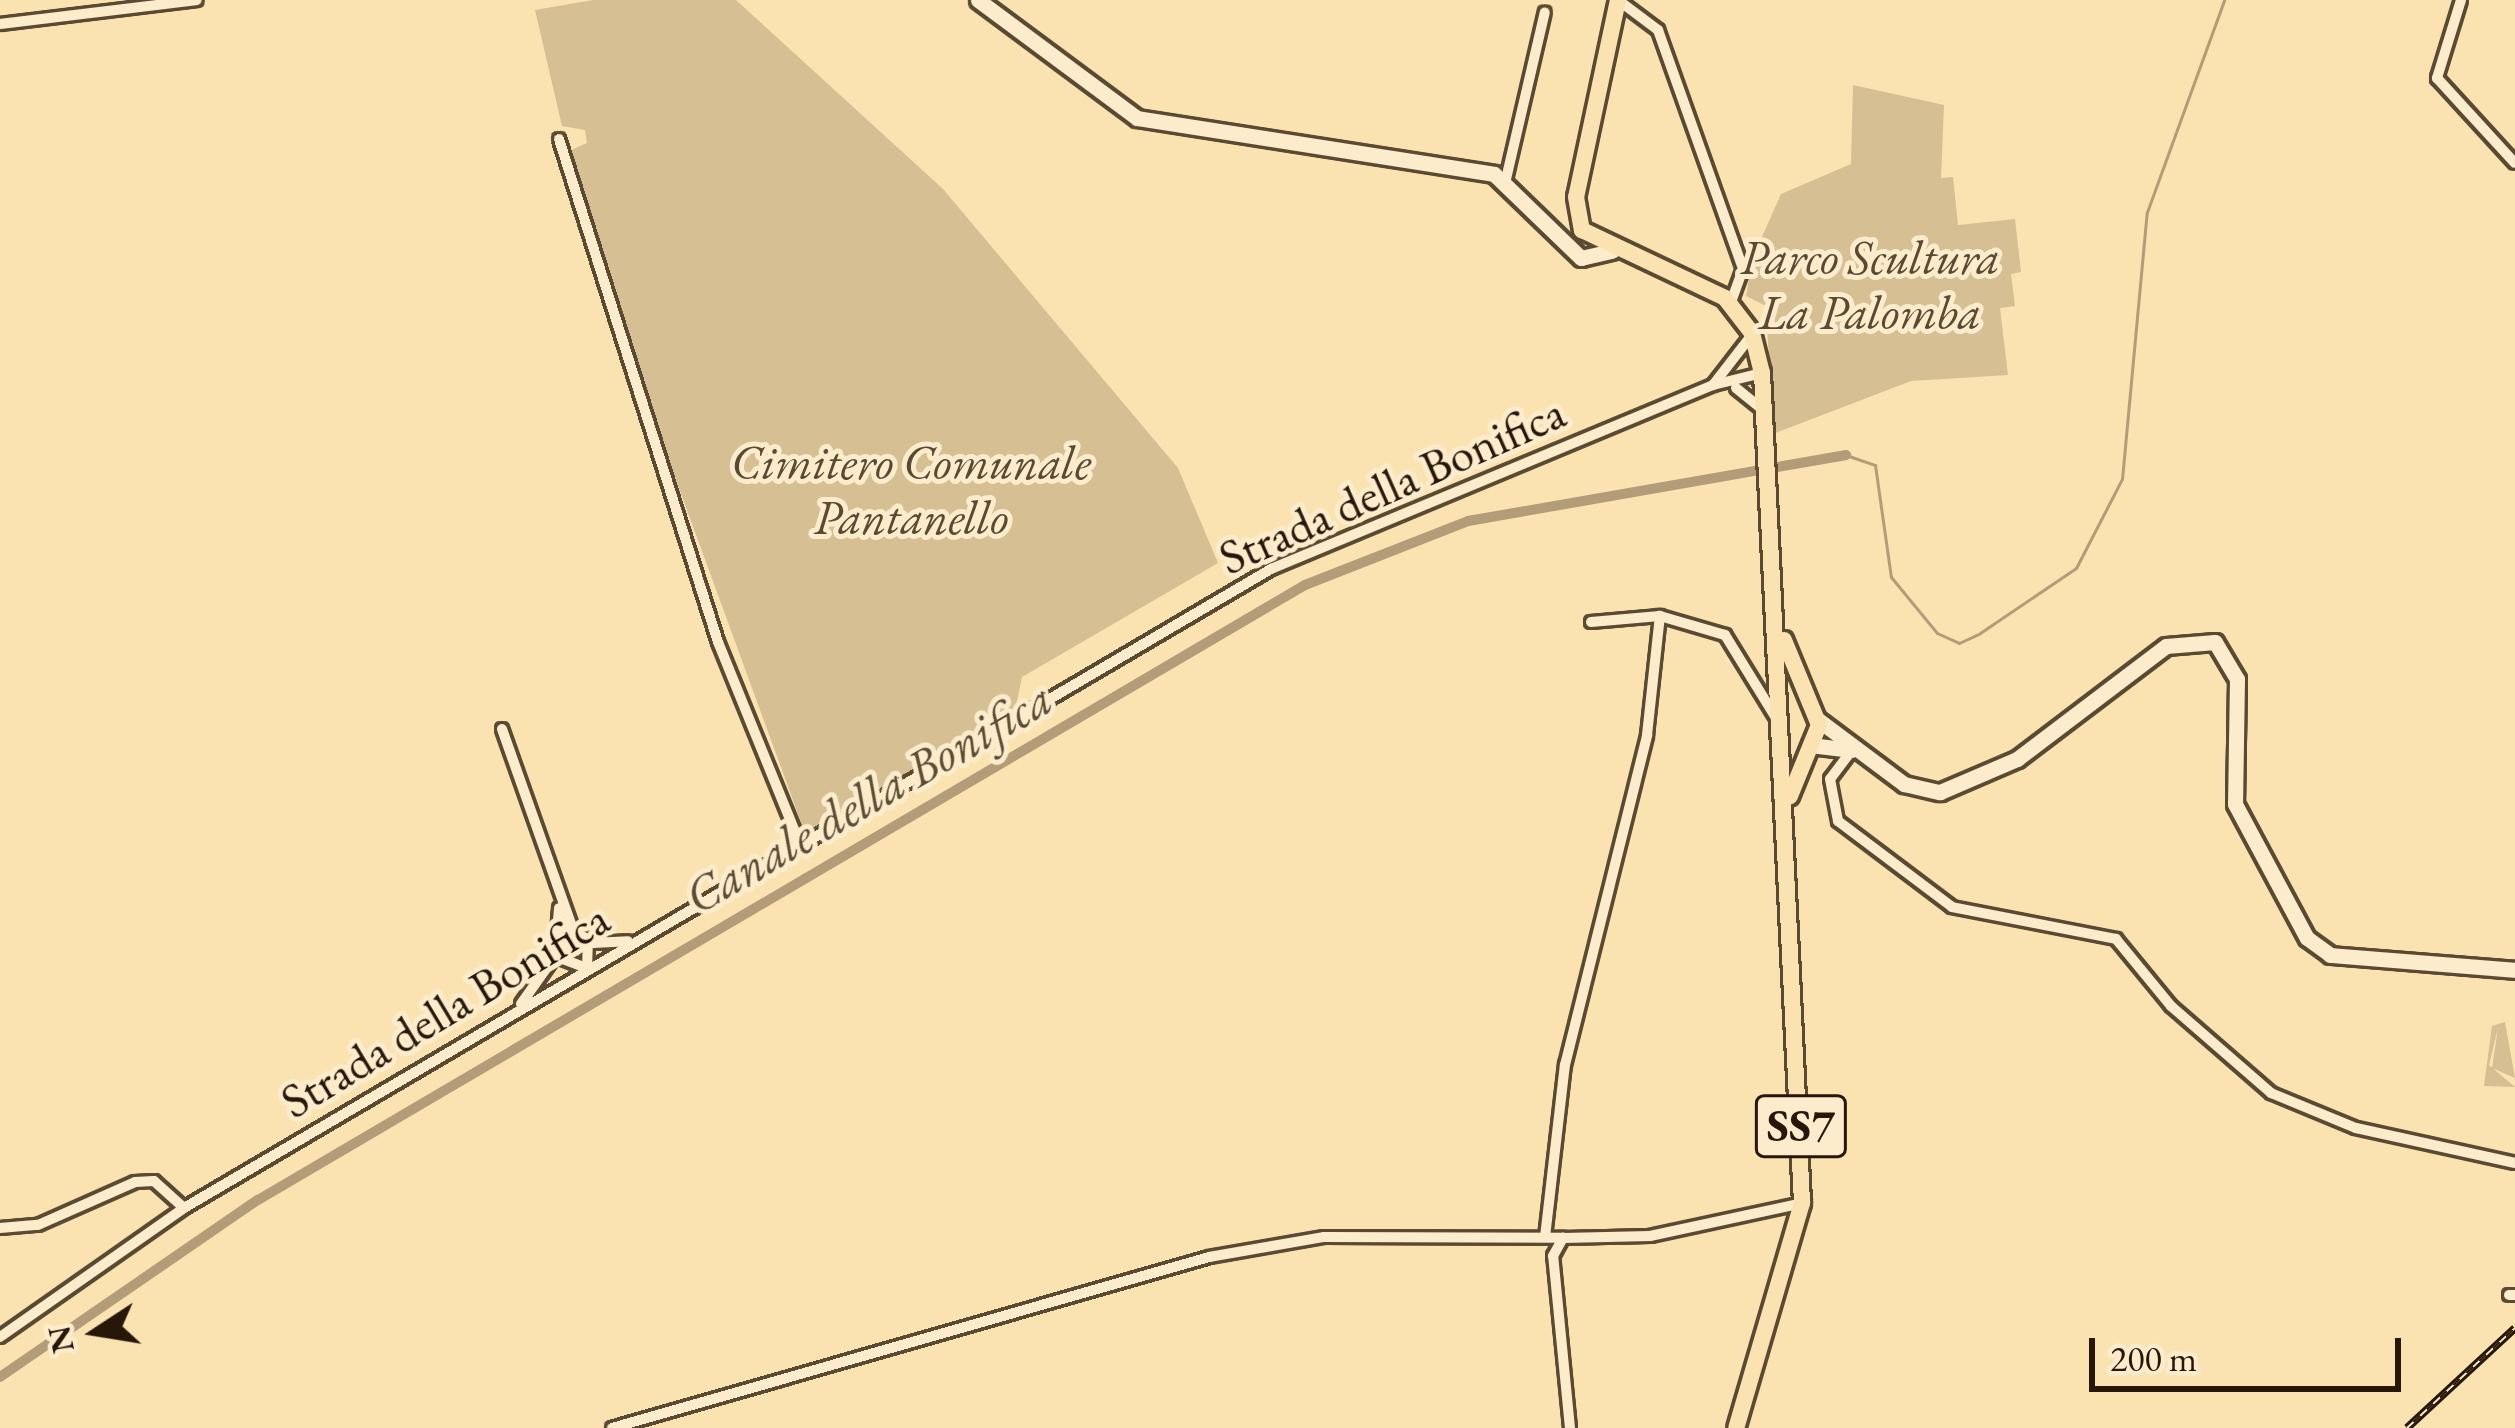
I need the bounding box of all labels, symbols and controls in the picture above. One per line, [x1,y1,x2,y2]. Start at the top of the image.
park label: Parco Scultura La Palomba [1740,228,2000,341]
street label: Strada della Bonifica [1210,383,1574,587]
park label: Cimitero Comunale Pantanello [731,433,1091,546]
water label: Canale della Bonifica [673,667,1063,927]
street label: Strada della Bonifica [271,889,619,1131]
road number: SS7 [1753,1087,1849,1165]
north arrow [36,1272,156,1392]
scale bar [2095,1314,2407,1388]
text: N [36,1322,84,1357]
text: 200 m [2110,1335,2197,1382]

